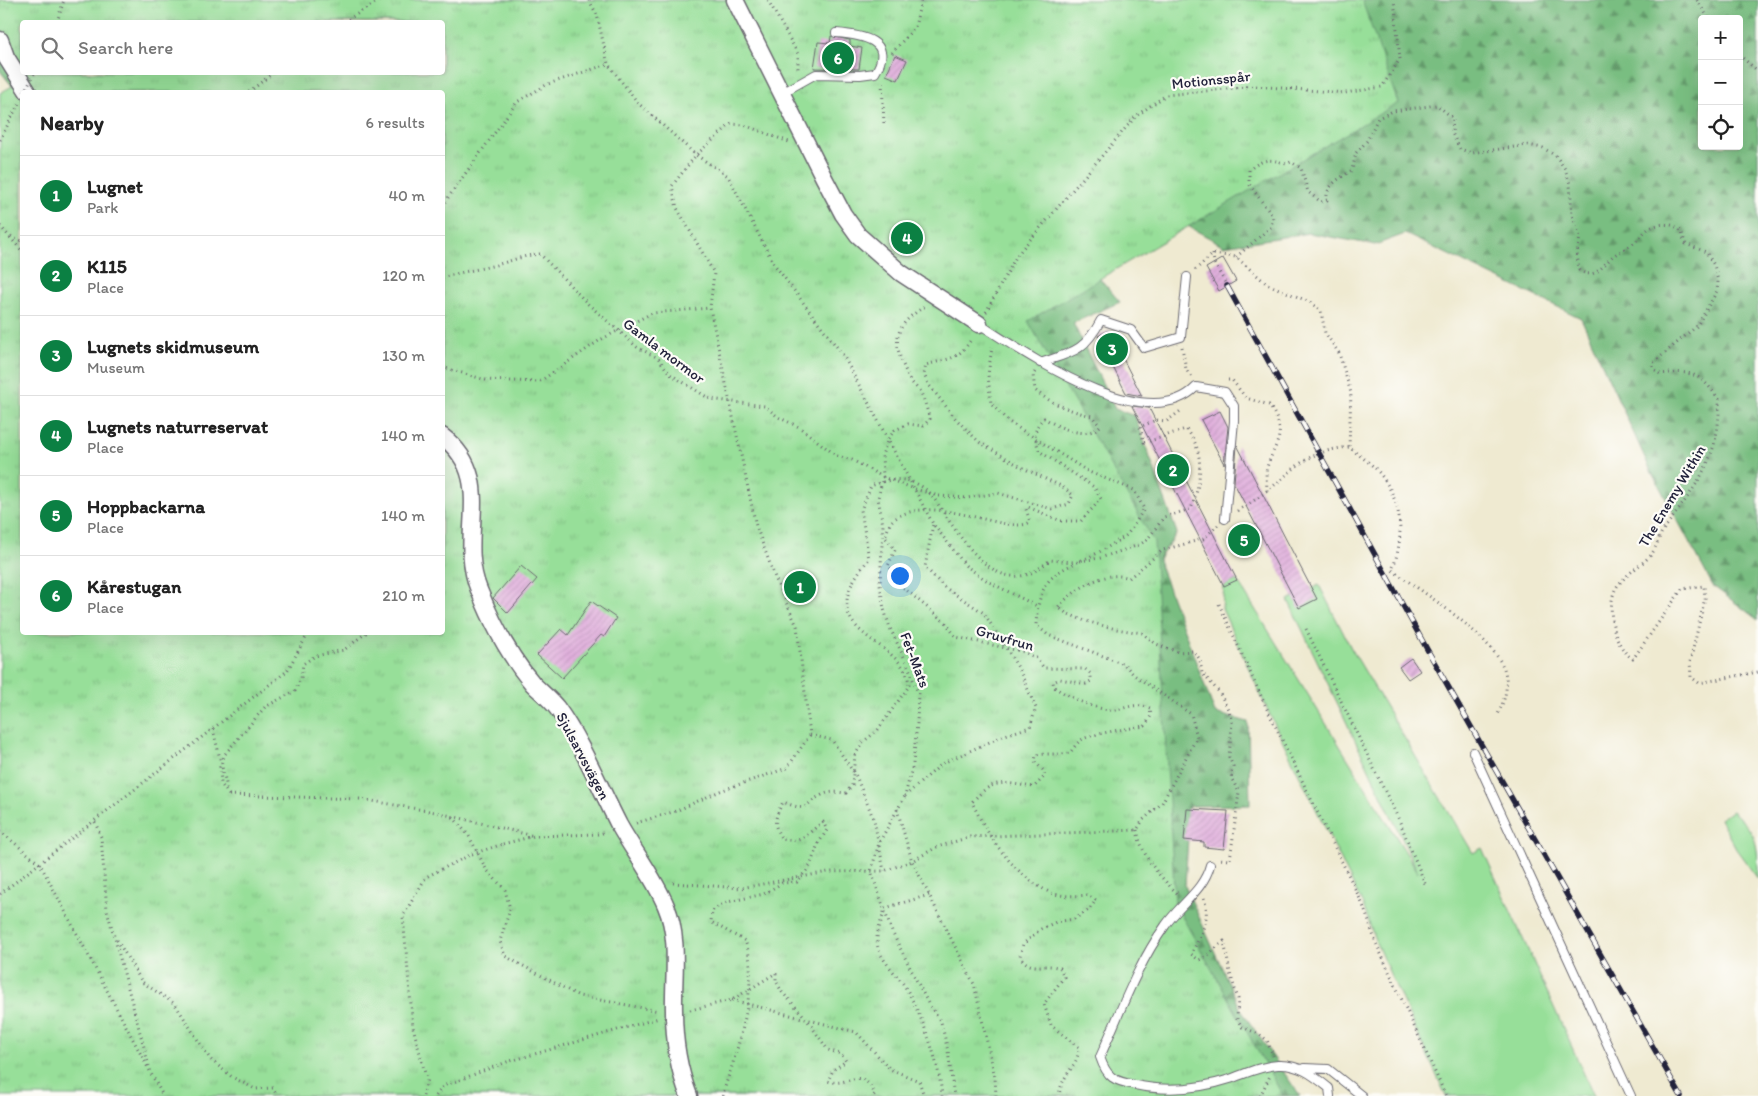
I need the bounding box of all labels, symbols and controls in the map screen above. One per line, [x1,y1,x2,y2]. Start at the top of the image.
map controls [1698,15,1743,150]
button: + [1698,15,1743,60]
search box [20,20,445,75]
icon: search [38,34,66,62]
text: Search here [78,36,173,59]
pin: 6 [822,39,854,77]
button: − [1698,60,1743,105]
street label: Motionsspår [1171,67,1251,93]
button: locate [1698,105,1743,150]
text: Nearby [40,110,104,135]
text: 6 results [365,113,425,132]
text: Lugnet [87,175,143,198]
text: 1 [52,186,60,205]
text: 40 m [388,186,425,205]
text: Park [87,198,118,217]
pin: 4 [891,219,923,257]
text: K115 [87,255,127,278]
text: 2 [52,266,60,285]
text: 120 m [382,266,425,285]
text: Place [87,278,124,297]
street label: Gamla mormor [620,314,708,388]
pin: 3 [1096,330,1128,368]
text: Lugnets skidmuseum [87,335,259,358]
text: 3 [52,346,60,365]
text: 130 m [382,346,425,365]
text: Museum [87,358,145,377]
text: Lugnets naturreservat [87,415,268,438]
text: 4 [51,426,61,445]
text: 140 m [381,426,425,445]
text: Place [87,438,124,457]
street label: The Enemy Within [1634,441,1710,550]
pin: 2 [1157,451,1189,489]
text: Hoppbackarna [87,495,205,518]
text: 5 [52,506,60,525]
text: 140 m [381,506,425,525]
text: Place [87,518,124,537]
pin: 5 [1228,521,1260,559]
your location [887,563,913,589]
pin: 1 [784,568,816,606]
text: Kårestugan [87,575,181,598]
text: 6 [52,586,60,605]
text: 210 m [382,586,425,605]
text: Place [87,598,124,617]
street label: Gruvfrun [974,621,1036,655]
street label: Fet-Mats [896,630,934,690]
street label: Sjulsarvsvägen [552,709,614,803]

